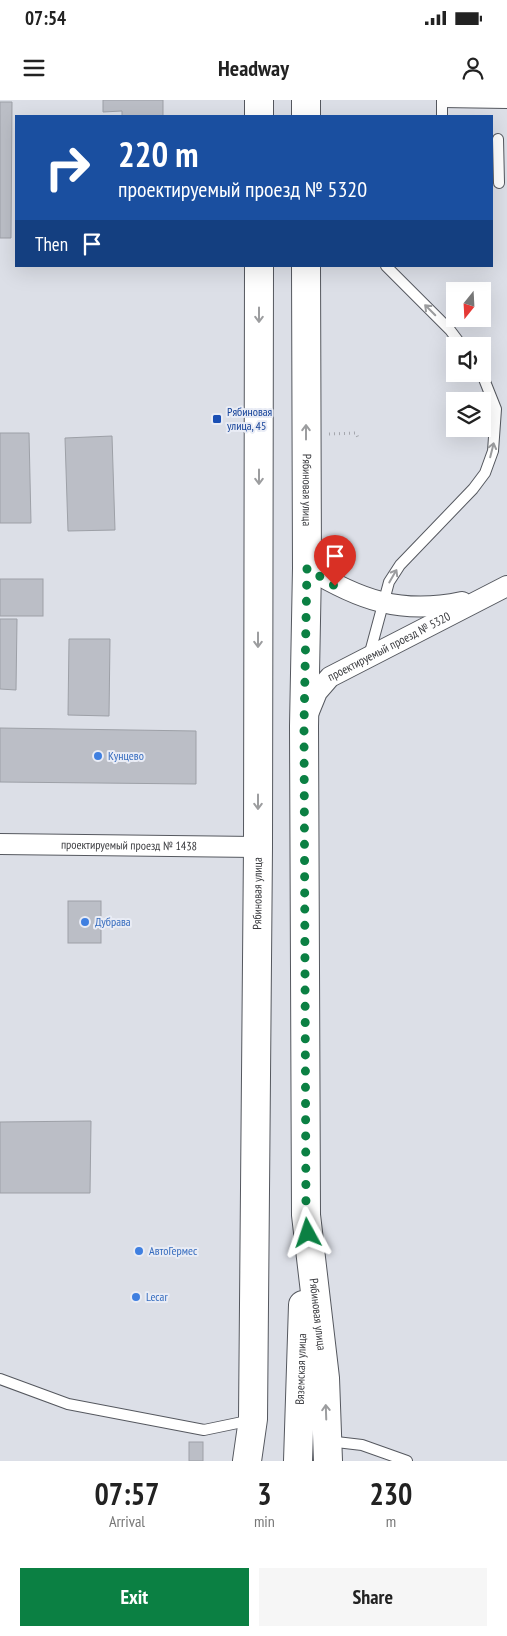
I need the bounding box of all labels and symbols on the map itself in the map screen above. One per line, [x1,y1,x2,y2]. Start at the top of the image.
north arrow [446,282,491,328]
one-way arrow [424,304,436,316]
one-way arrow [254,306,264,323]
place label: Рябиновая улица, 45 [227,404,273,433]
marker: Рябиновая улица, 45 [211,413,223,425]
one-way arrow [301,424,311,440]
one-way arrow [488,443,497,459]
street label: Рябиновая улица [300,454,315,526]
one-way arrow [254,469,264,485]
pin [314,535,356,586]
one-way arrow [388,569,398,584]
street label: проектируемый проезд № 5320 [325,608,453,684]
one-way arrow [253,632,263,648]
place label: Кунцево [108,748,144,763]
marker: Кунцево [92,750,104,762]
one-way arrow [253,794,263,810]
street label: проектируемый проезд № 1438 [61,837,197,853]
street label: Рябиновая улица [249,857,265,930]
place label: Дубрава [95,914,131,929]
marker: Дубрава [79,916,91,928]
position arrow [281,1206,333,1258]
place label: АвтоГермес [149,1243,198,1258]
marker: АвтоГермес [133,1245,145,1257]
street label: Рябиновая улица [306,1277,330,1351]
place label: Lecar [146,1289,168,1304]
marker: Lecar [130,1291,142,1303]
street label: Вяземская улица [292,1333,309,1405]
one-way arrow [321,1405,331,1421]

